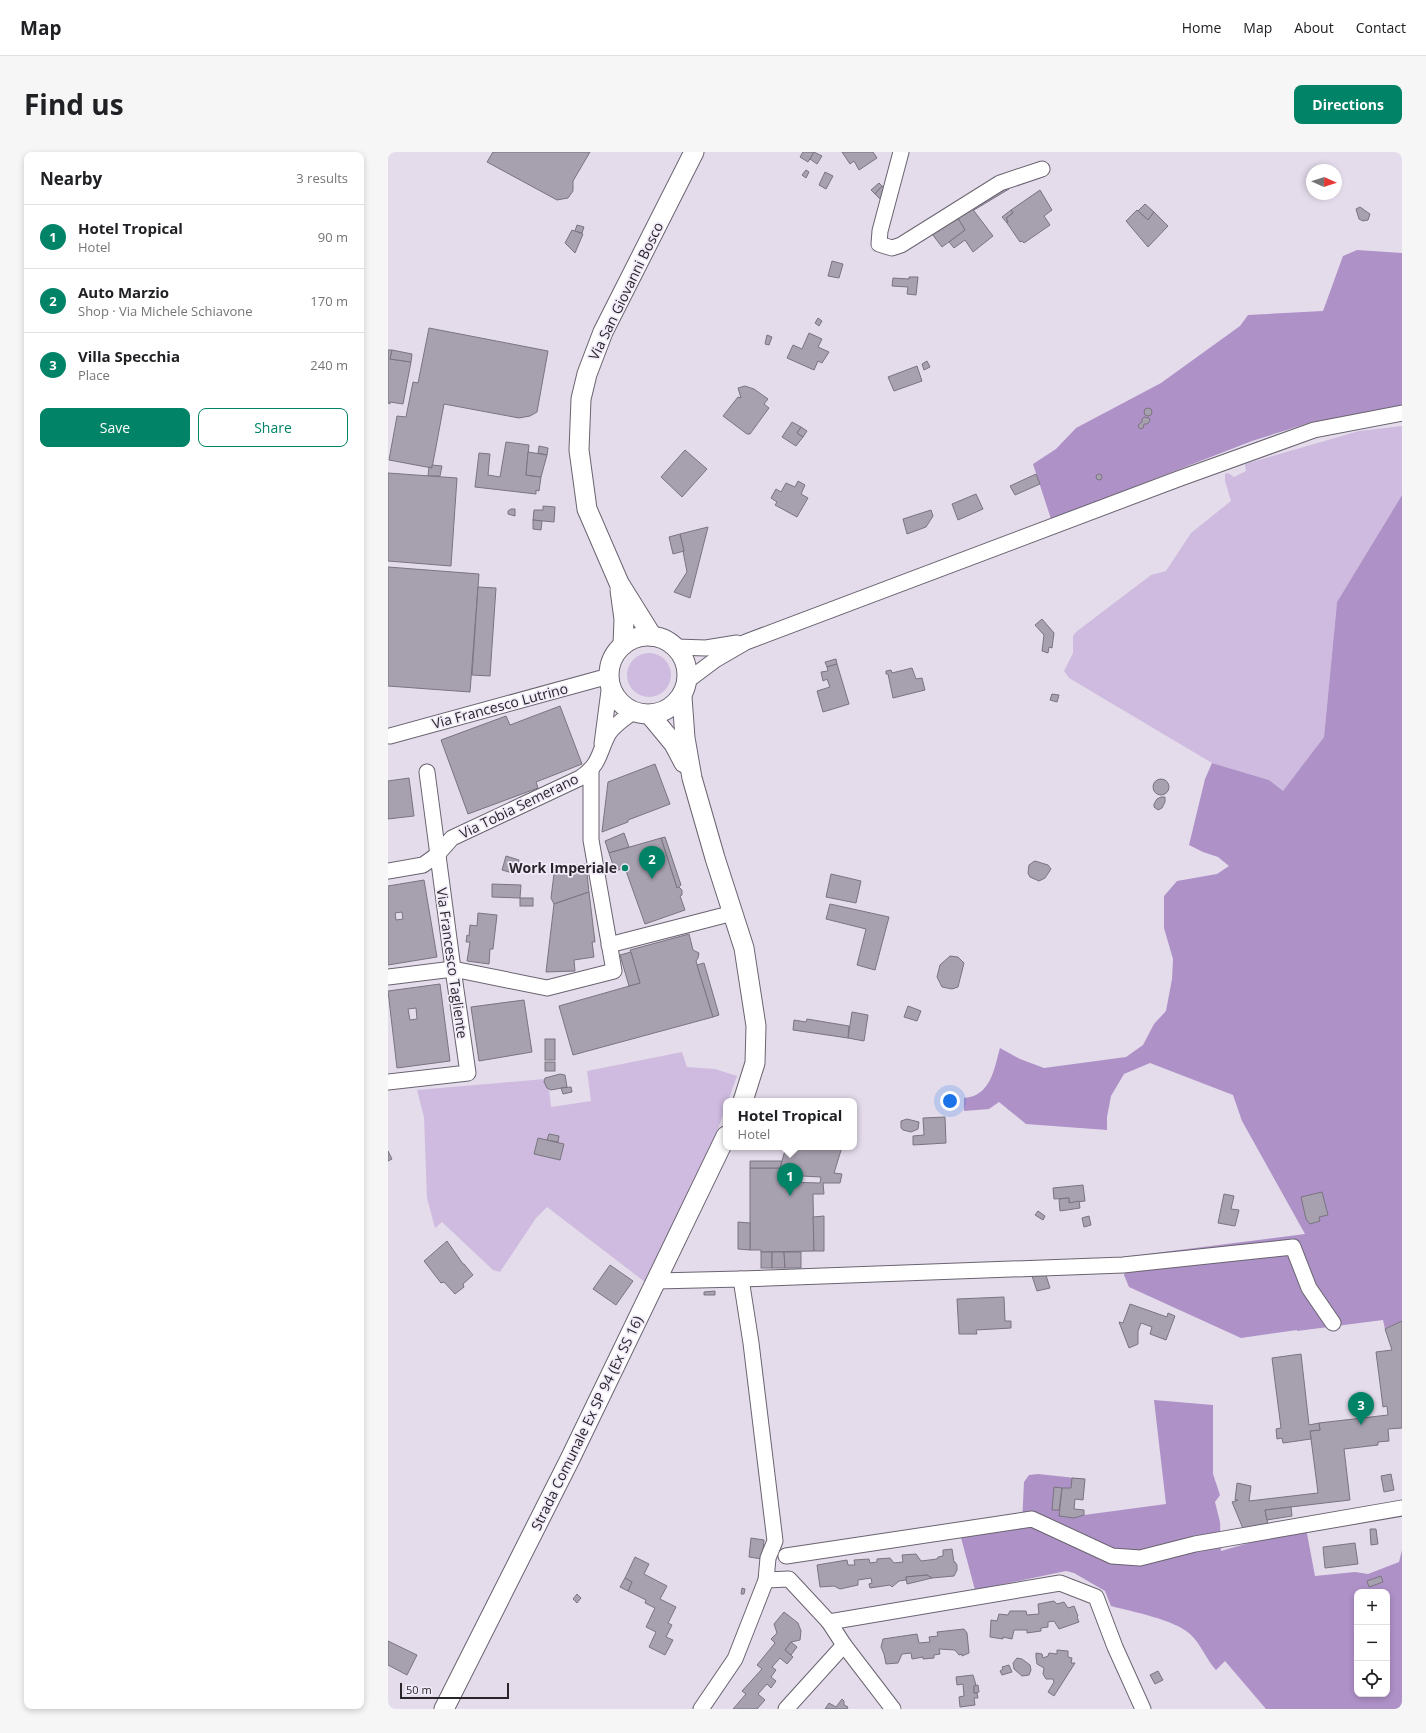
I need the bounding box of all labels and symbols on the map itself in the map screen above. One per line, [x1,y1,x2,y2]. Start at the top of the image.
north arrow [1306,164,1342,200]
street label: Via San Giovanni Bosco [584,219,667,363]
street label: Via Francesco Lutrino [430,678,570,733]
street label: Via Tobia Semerano [456,769,581,843]
pin: 2 [639,846,665,879]
place label: Work Imperiale [509,858,617,877]
marker: Work Imperiale [620,863,630,873]
street label: Via Francesco Tagliente [433,886,473,1040]
your location [940,1091,960,1111]
pin: 1 [777,1163,803,1196]
street label: Strada Comunale Ex SP 94 (Ex SS 16) [526,1312,647,1533]
pin: 3 [1348,1392,1374,1425]
scale bar [400,1681,509,1700]

